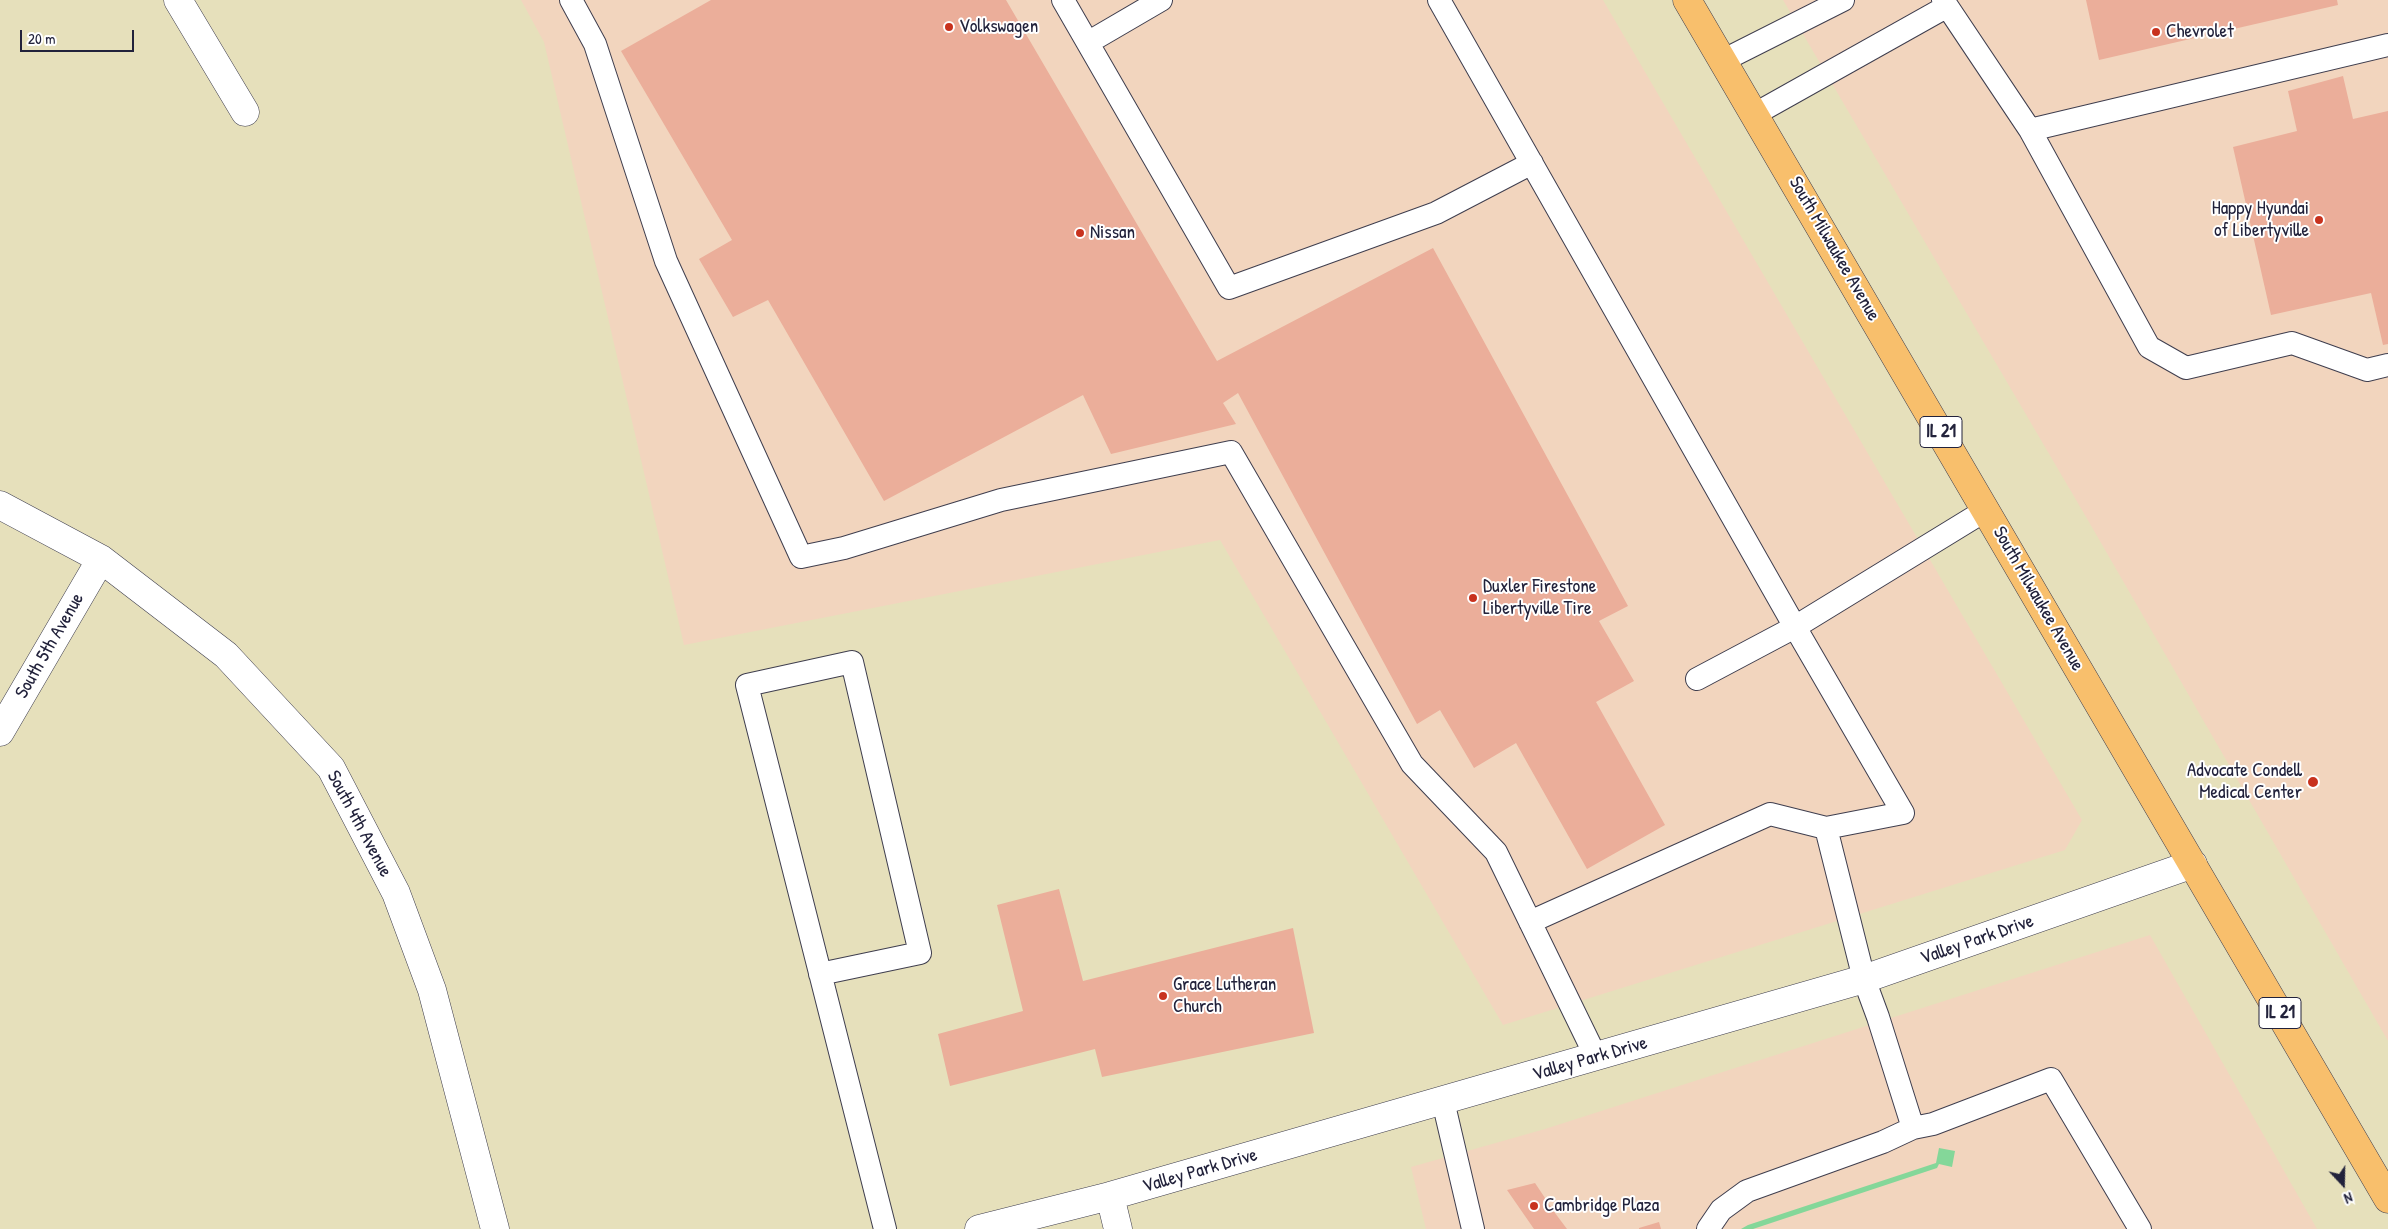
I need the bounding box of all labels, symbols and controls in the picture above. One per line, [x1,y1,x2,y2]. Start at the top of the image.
place label: Volkswagen [959,16,1038,38]
scale bar [22,20,136,52]
marker: Volkswagen [943,21,955,33]
place label: Chevrolet [2166,21,2234,43]
marker: Chevrolet [2150,26,2162,38]
text: 20 m [28,28,55,49]
street label: South Milwaukee Avenue [1783,173,1885,325]
place label: Happy Hyundai of Libertyville [2212,198,2309,242]
marker: Happy Hyundai of Libertyville [2313,214,2325,226]
place label: Nissan [1090,222,1135,244]
marker: Nissan [1074,227,1086,239]
road number: IL 21 [1920,417,1962,448]
street label: South Milwaukee Avenue [1987,523,2089,675]
place label: Duxler Firestone Libertyville Tire [1483,576,1596,620]
street label: South 5th Avenue [11,589,89,703]
marker: Duxler Firestone Libertyville Tire [1467,592,1479,604]
place label: Advocate Condell Medical Center [2187,760,2302,804]
street label: South 4th Avenue [321,767,397,881]
marker: Advocate Condell Medical Center [2306,775,2320,789]
street label: Valley Park Drive [1917,910,2037,970]
place label: Grace Lutheran Church [1173,974,1276,1018]
marker: Grace Lutheran Church [1157,990,1169,1002]
road number: IL 21 [2259,998,2301,1028]
street label: Valley Park Drive [1530,1032,1650,1086]
street label: Valley Park Drive [1140,1144,1260,1198]
north arrow [2318,1159,2368,1209]
text: N [2342,1188,2355,1209]
place label: Cambridge Plaza [1544,1195,1659,1217]
marker: Cambridge Plaza [1528,1200,1540,1212]

